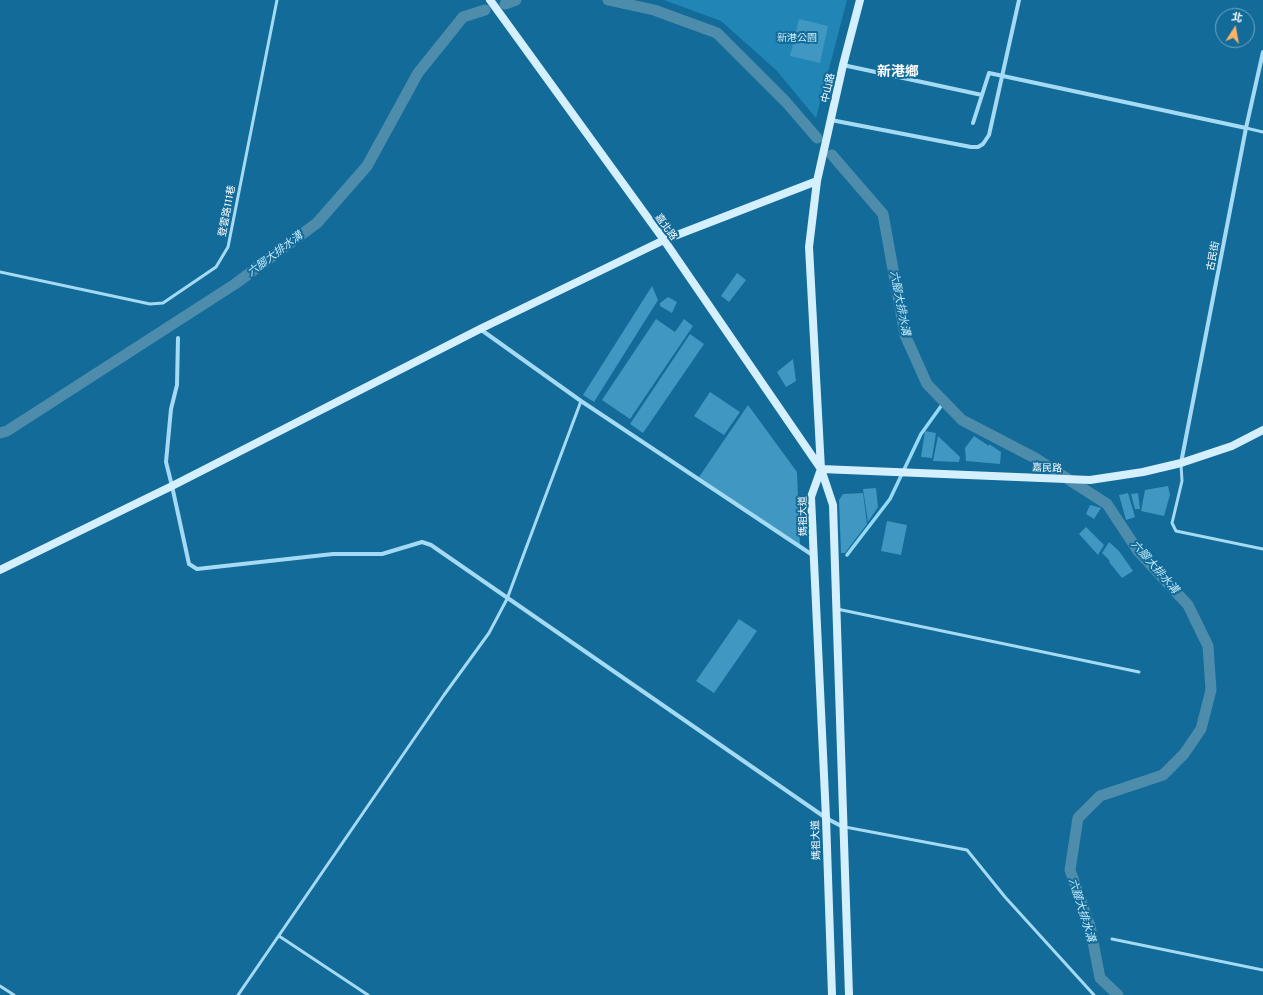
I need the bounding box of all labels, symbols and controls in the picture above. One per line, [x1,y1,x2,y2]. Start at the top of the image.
north arrow [1215,8,1255,48]
text: 北 [1231,10,1244,24]
park label: 新港公園 [777,32,817,44]
district label: 新港鄉 [877,64,919,80]
street label: 中山路 [819,72,837,104]
street label: 登雲路111巷 [216,184,238,238]
street label: 嘉北路 [652,211,680,243]
water label: 六腳大排水溝 [245,229,305,279]
street label: 古民街 [1204,240,1222,272]
water label: 六腳大排水溝 [887,269,913,337]
street label: 嘉民路 [1032,461,1062,475]
street label: 媽祖大道 [797,496,809,536]
water label: 六腳大排水溝 [1128,538,1182,596]
street label: 媽祖大道 [809,820,823,860]
water label: 六腳大排水溝 [1066,877,1098,943]

